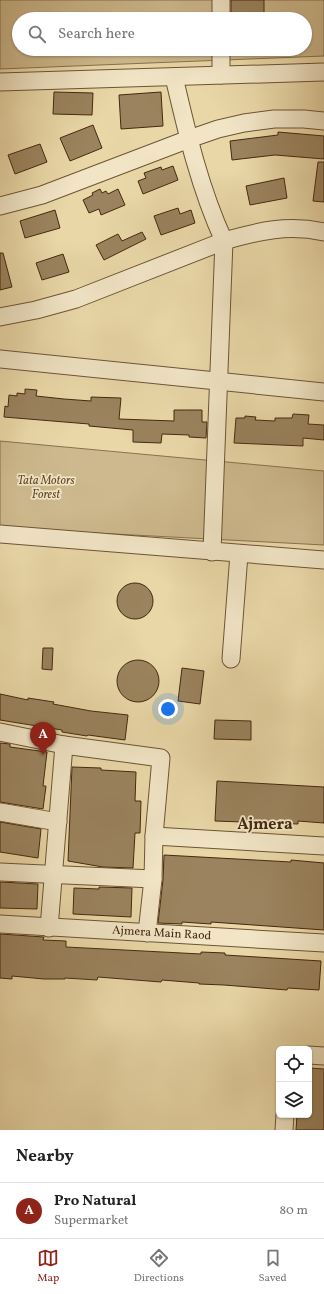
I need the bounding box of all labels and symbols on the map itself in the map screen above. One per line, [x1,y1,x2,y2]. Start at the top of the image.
park label: Tata Motors Forest [17,473,75,503]
your location [158,699,178,719]
pin: A [30,722,56,755]
district label: Ajmera [237,814,293,836]
street label: Ajmera Main Raod [112,923,212,944]

